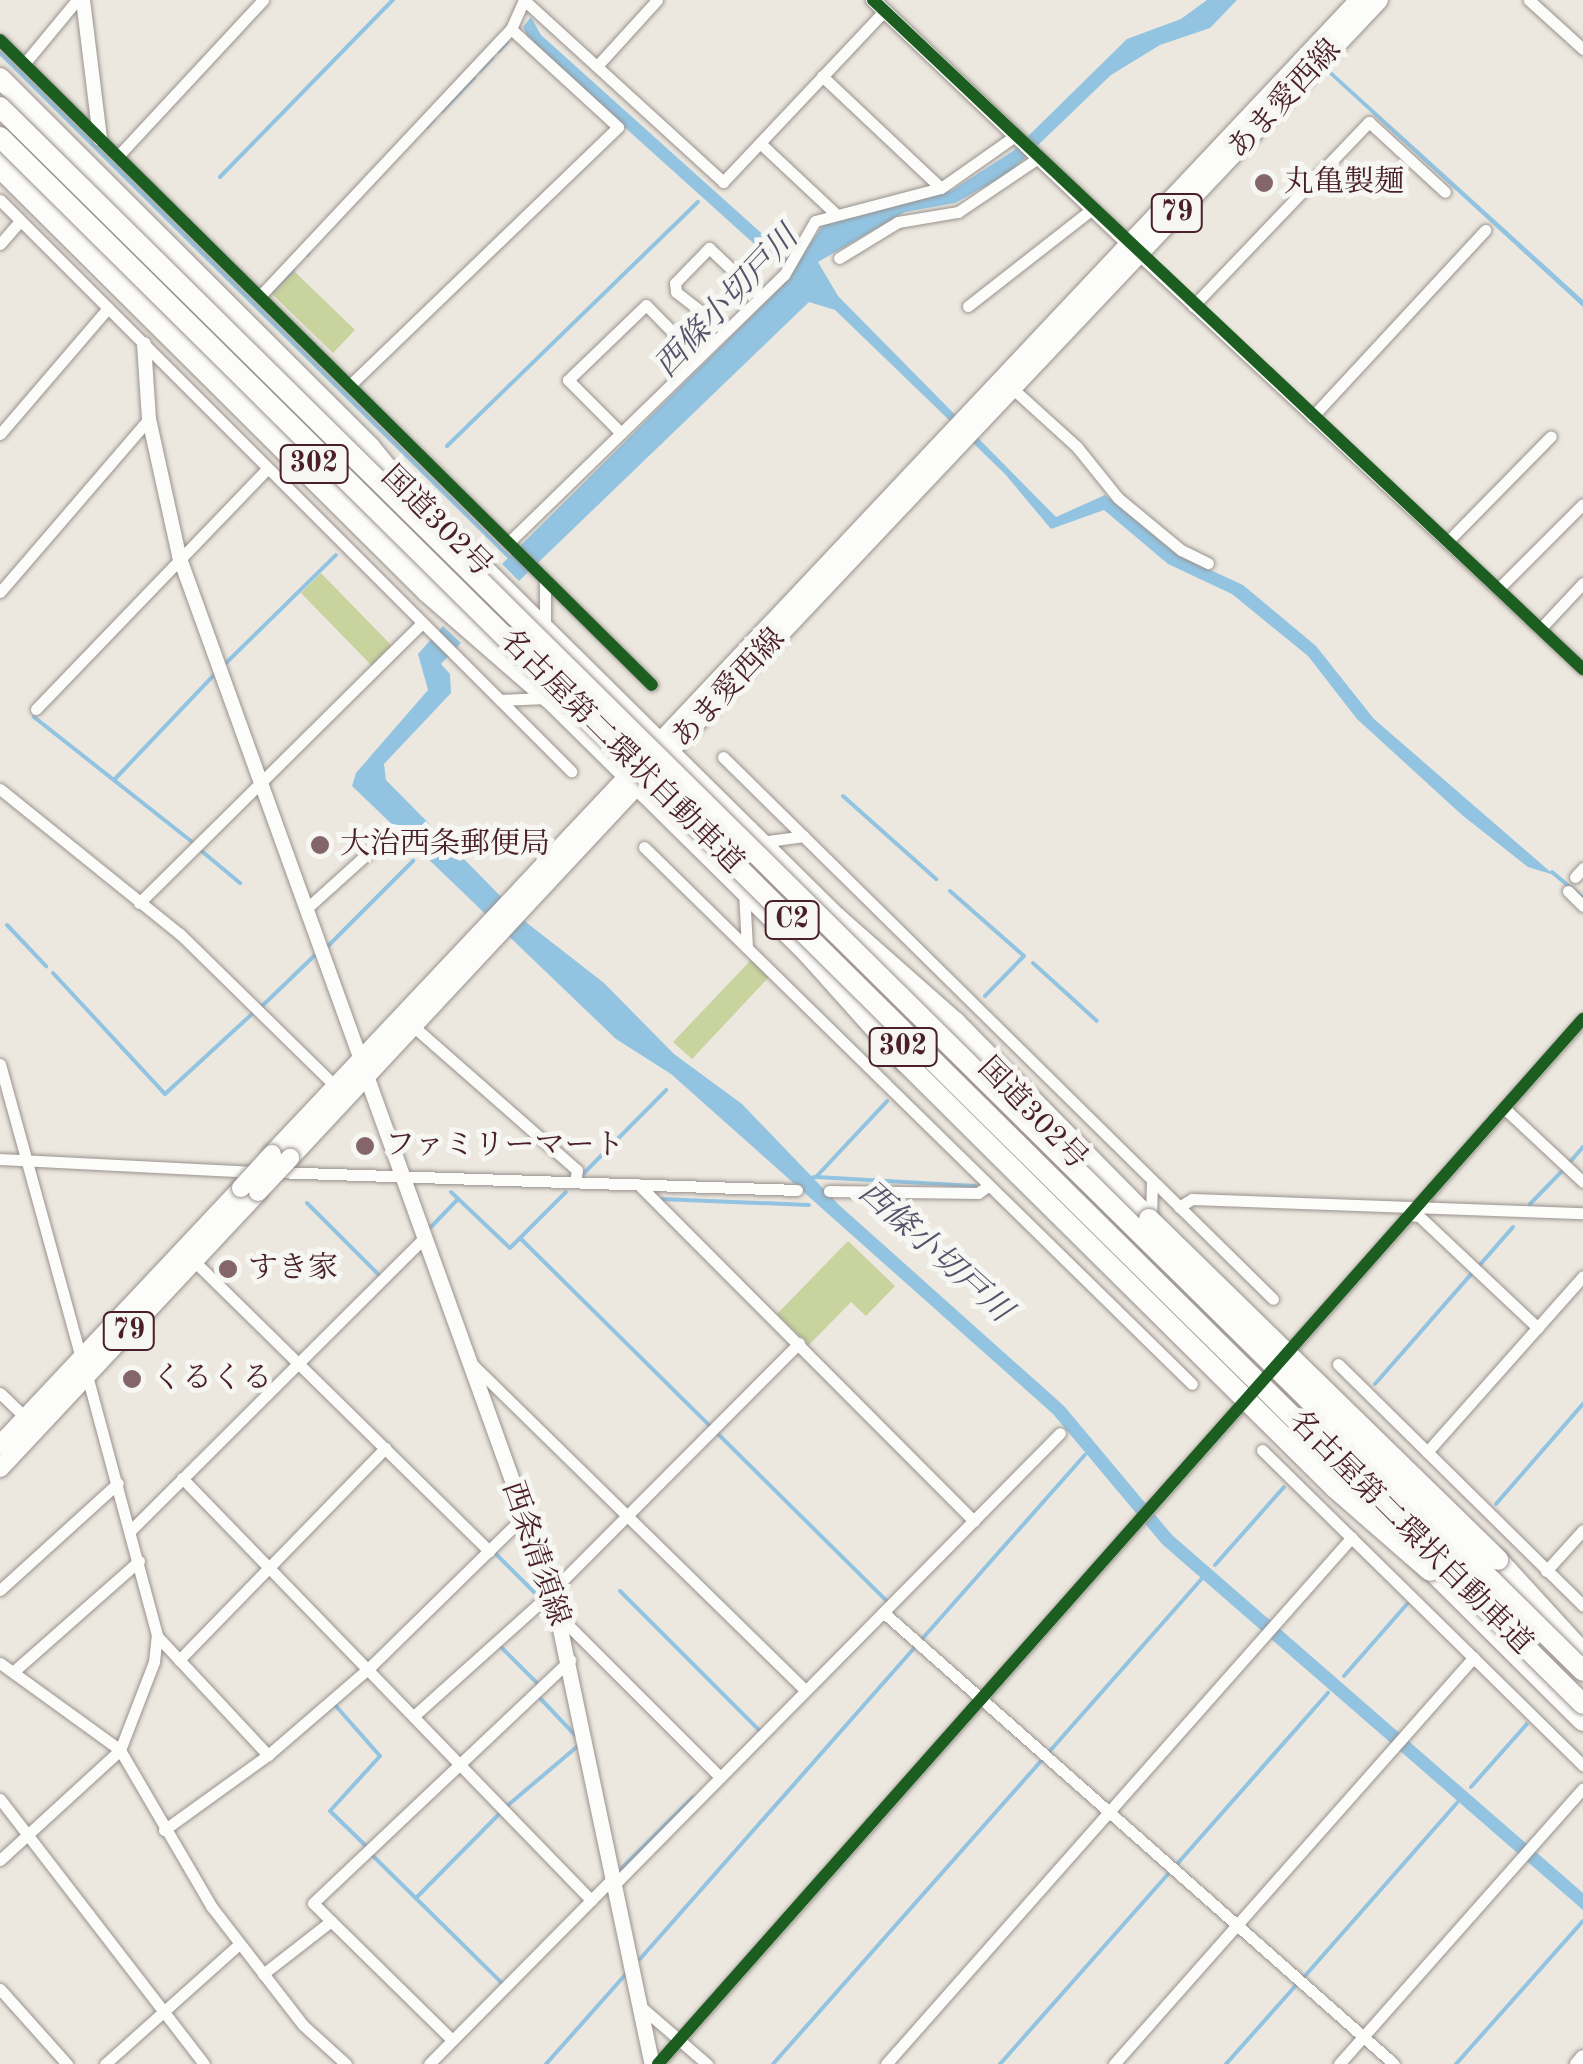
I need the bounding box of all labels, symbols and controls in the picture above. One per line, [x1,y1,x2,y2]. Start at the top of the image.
street label: あま愛西線 [1221,33,1349,167]
place label: 丸亀製麺 [1284,165,1404,201]
marker: 丸亀製麺 [1253,172,1275,194]
road number: 79 [1150,190,1204,236]
water label: 西條小切戸川 [648,220,808,386]
road number: 302 [279,441,349,487]
street label: 国道302号 [373,459,499,585]
street label: あま愛西線 [665,622,793,756]
street label: 名古屋第二環状自動車道 [492,623,750,881]
place label: 大治西条郵便局 [340,827,550,863]
marker: 大治西条郵便局 [309,834,331,856]
road number: C2 [764,897,820,943]
road number: 302 [868,1024,938,1070]
street label: 国道302号 [970,1050,1094,1178]
place label: ファミリーマート [385,1128,625,1164]
marker: ファミリーマート [354,1135,376,1157]
water label: 西條小切戸川 [850,1174,1018,1332]
place label: すき家 [248,1251,338,1287]
marker: すき家 [217,1258,239,1280]
road number: 79 [102,1308,156,1354]
place label: くるくる [152,1361,272,1397]
marker: くるくる [121,1368,143,1390]
street label: 名古屋第二環状自動車道 [1281,1404,1539,1662]
street label: 西条清須線 [494,1477,576,1631]

